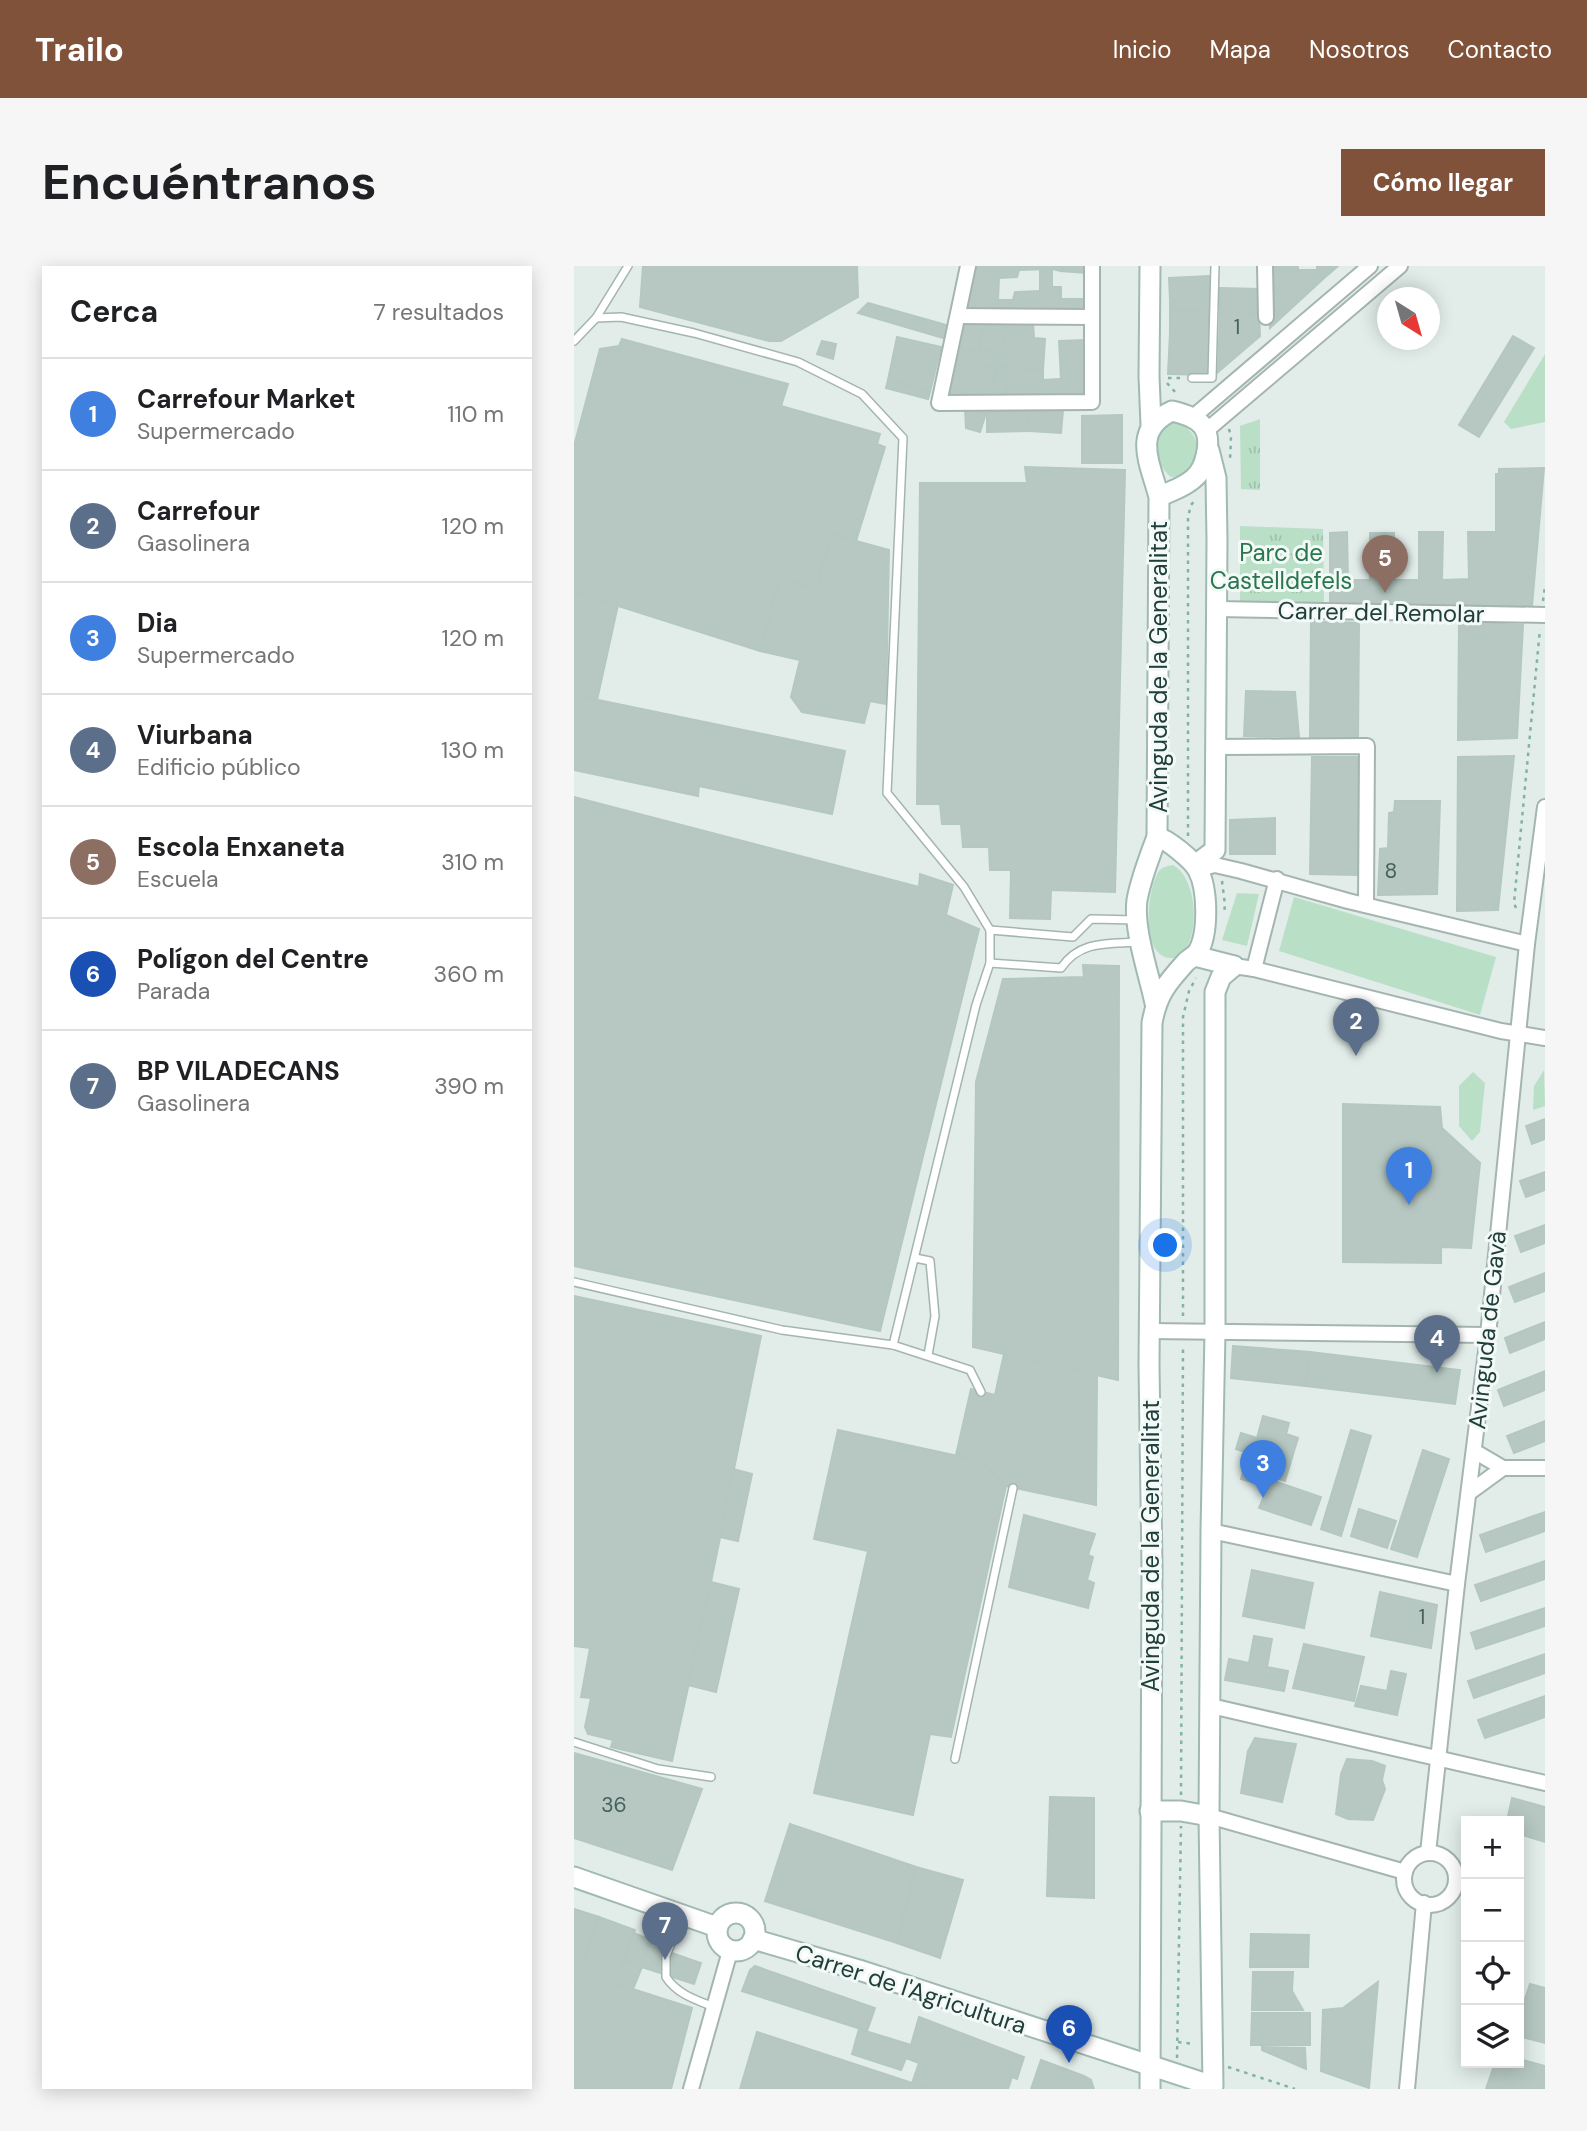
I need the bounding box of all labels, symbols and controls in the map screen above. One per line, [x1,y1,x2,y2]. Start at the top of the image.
text: Trailo [35,28,124,71]
text: Inicio [1113,34,1172,65]
text: Mapa [1210,34,1271,65]
text: Nosotros [1309,34,1410,65]
text: Contacto [1448,34,1552,65]
button: Cómo llegar [1341,149,1545,216]
text: Encuéntranos [42,150,377,214]
north arrow [1377,287,1440,350]
text: Cerca [70,292,158,331]
text: 7 resultados [373,297,504,327]
house number: 1 [1234,313,1240,341]
text: Carrefour Market [137,382,355,416]
text: 1 [89,399,97,429]
text: 110 m [447,399,504,429]
text: Supermercado [137,416,295,446]
text: Carrefour [137,494,260,528]
text: 2 [86,511,100,541]
text: 120 m [441,511,504,541]
street label: Avinguda de la Generalitat [1143,521,1174,813]
text: Gasolinera [137,528,250,558]
pin: 5 [1362,535,1408,593]
park label: Parc de Castelldefels [1210,537,1352,596]
street label: Carrer del Remolar [1277,595,1485,629]
text: Dia [137,606,178,640]
text: 3 [86,623,100,653]
text: 120 m [441,623,504,653]
text: Supermercado [137,640,295,670]
text: Viurbana [137,718,253,752]
text: 4 [86,735,100,765]
text: 130 m [441,735,504,765]
text: Edificio público [137,752,301,782]
text: Escola Enxaneta [137,830,345,864]
text: 5 [86,847,100,877]
text: 310 m [441,847,504,877]
house number: 8 [1385,857,1397,885]
text: Escuela [137,864,219,894]
text: Polígon del Centre [137,942,369,976]
text: 6 [86,959,100,989]
text: 360 m [434,959,504,989]
text: Parada [137,976,210,1006]
pin: 2 [1333,998,1379,1056]
text: BP VILADECANS [137,1054,340,1088]
text: 7 [87,1071,99,1101]
text: 390 m [434,1071,504,1101]
text: Gasolinera [137,1088,250,1118]
pin: 1 [1386,1147,1432,1205]
your location [1148,1228,1182,1262]
street label: Avinguda de Gavà [1461,1229,1513,1431]
pin: 4 [1414,1315,1460,1373]
street label: Avinguda de la Generalitat [1135,1400,1166,1692]
pin: 3 [1240,1440,1286,1498]
house number: 1 [1419,1603,1425,1631]
house number: 36 [601,1791,627,1819]
map controls [1461,1816,1524,2068]
button: + [1461,1816,1524,1879]
button: − [1461,1879,1524,1942]
pin: 7 [642,1902,688,1960]
street label: Carrer de l'Agricultura [792,1937,1030,2041]
button: locate [1461,1942,1524,2005]
pin: 6 [1046,2005,1092,2063]
button: layers [1461,2005,1524,2068]

